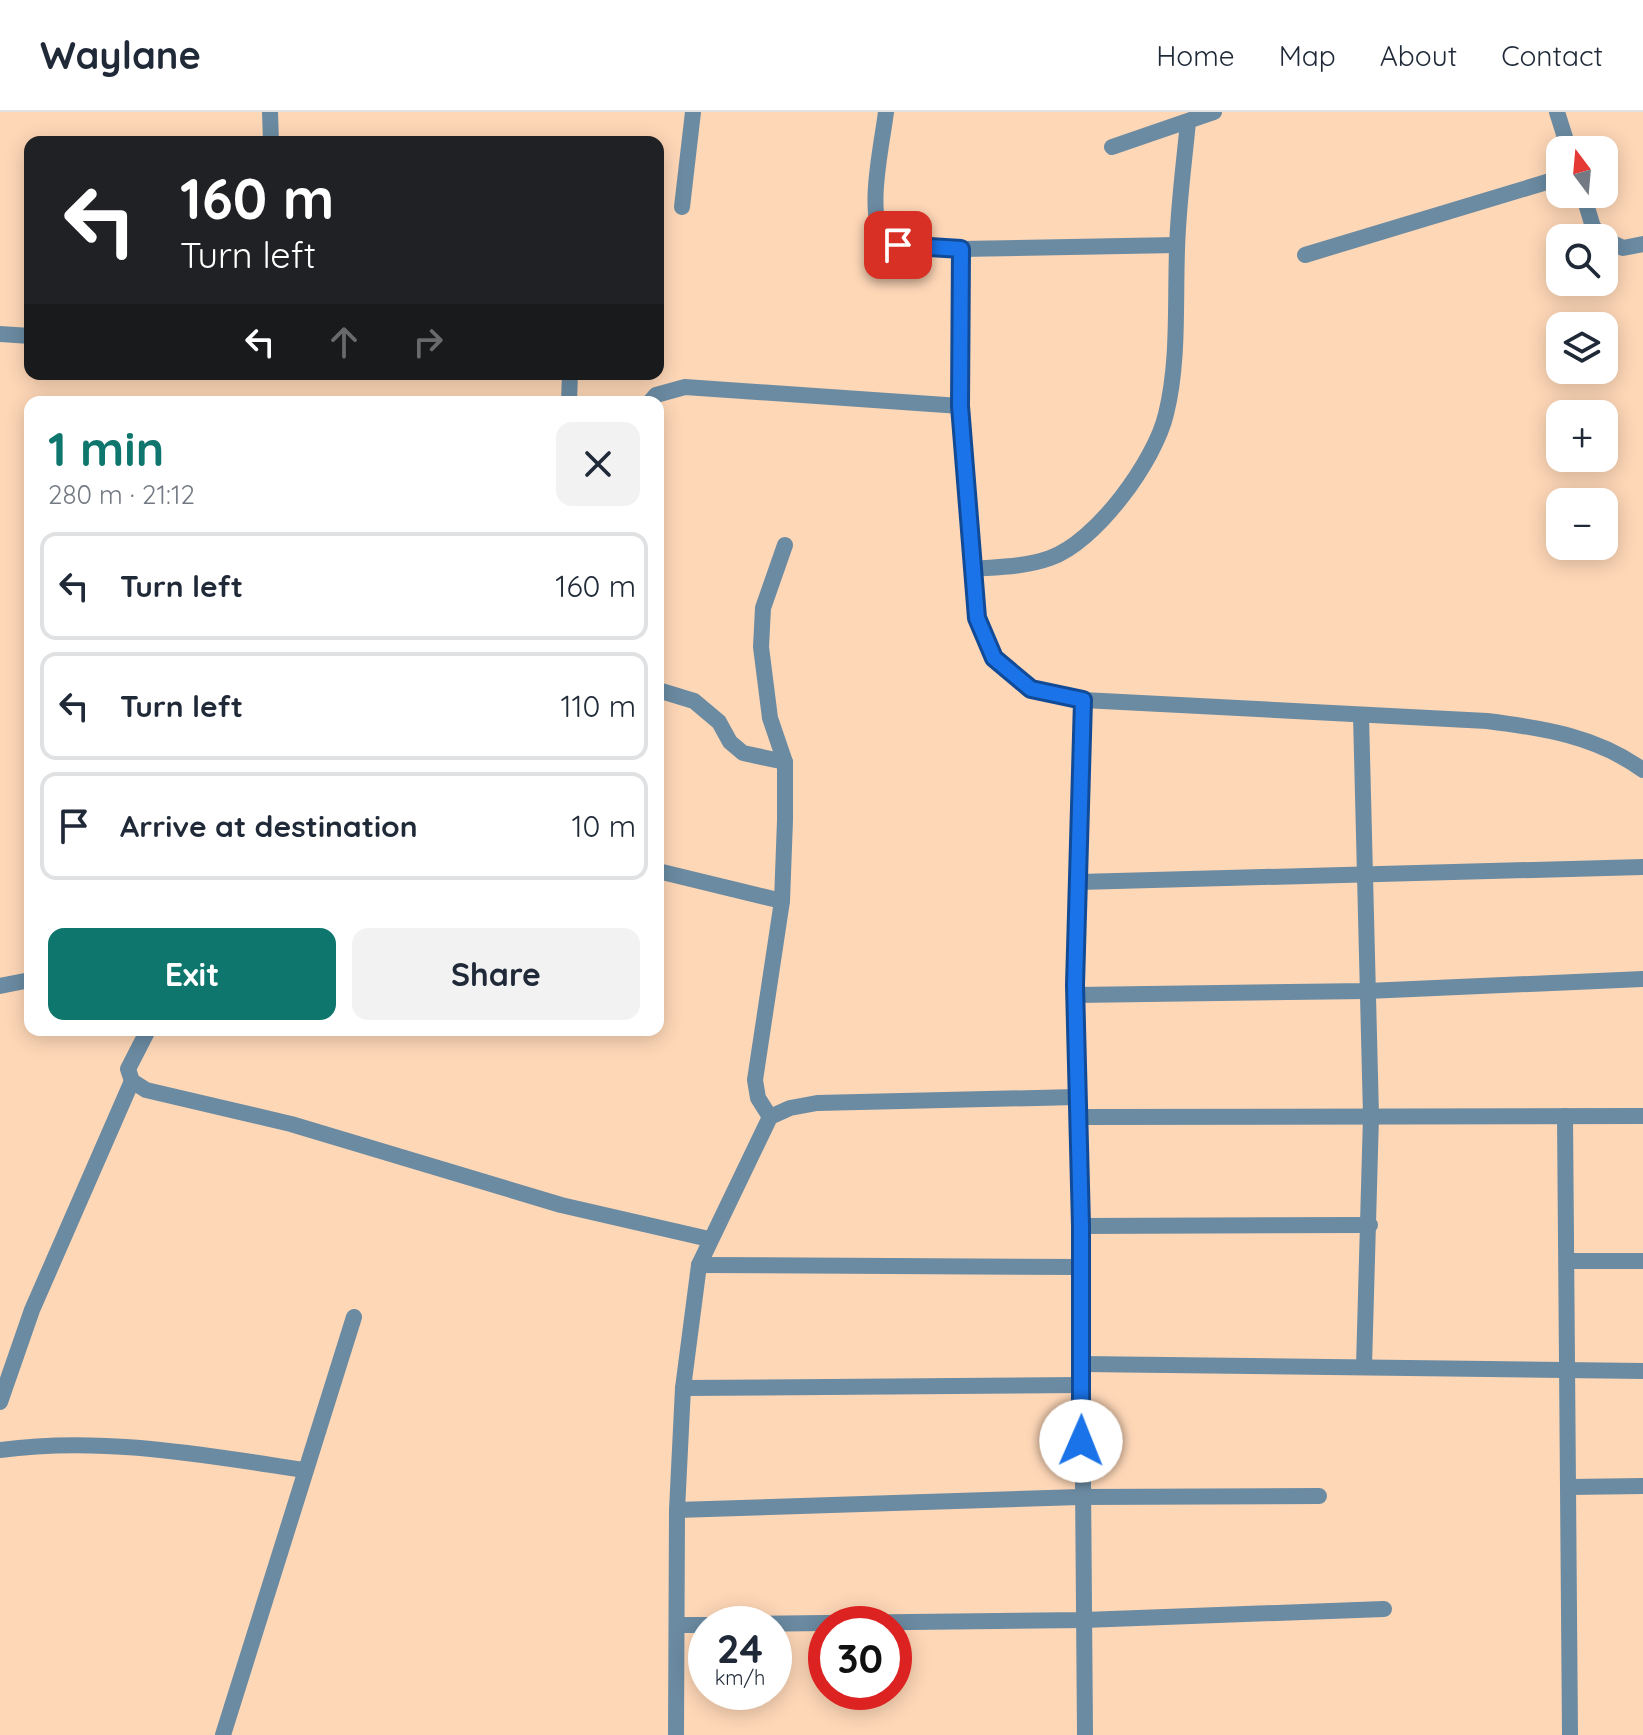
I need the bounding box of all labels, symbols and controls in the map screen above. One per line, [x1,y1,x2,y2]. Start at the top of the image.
text: Waylane [40,31,201,79]
text: Home [1156,38,1235,73]
text: Map [1279,38,1336,73]
text: About [1380,38,1457,73]
text: Contact [1501,38,1603,73]
north arrow [1546,136,1618,208]
map controls [1546,136,1618,560]
text: 160 m [180,163,334,233]
icon: left [48,168,152,272]
pin [864,211,932,279]
icon: arrive [876,223,920,267]
button: search [1546,224,1618,296]
text: Turn left [180,232,316,277]
button: layers [1546,312,1618,384]
icon: left [238,320,282,364]
icon: ahead [322,320,366,364]
icon: right [406,320,450,364]
button: + [1546,400,1618,472]
text: 1 min [48,418,164,478]
button: close [556,422,640,506]
text: 280 m · 21:12 [48,478,195,511]
button: − [1546,488,1618,560]
icon: left [52,564,96,608]
text: Turn left [120,567,243,605]
text: 160 m [555,567,636,605]
icon: left [52,684,96,728]
text: Turn left [120,687,243,725]
text: 110 m [560,687,636,725]
icon: arrive [52,804,96,848]
text: Arrive at destination [120,807,418,845]
text: 10 m [572,807,636,845]
button: Exit [48,928,336,1020]
button: Share [352,928,640,1020]
position arrow [1039,1399,1123,1483]
speed limit sign: 30 [808,1606,912,1710]
text: 24 [717,1623,763,1673]
text: km/h [715,1665,765,1690]

